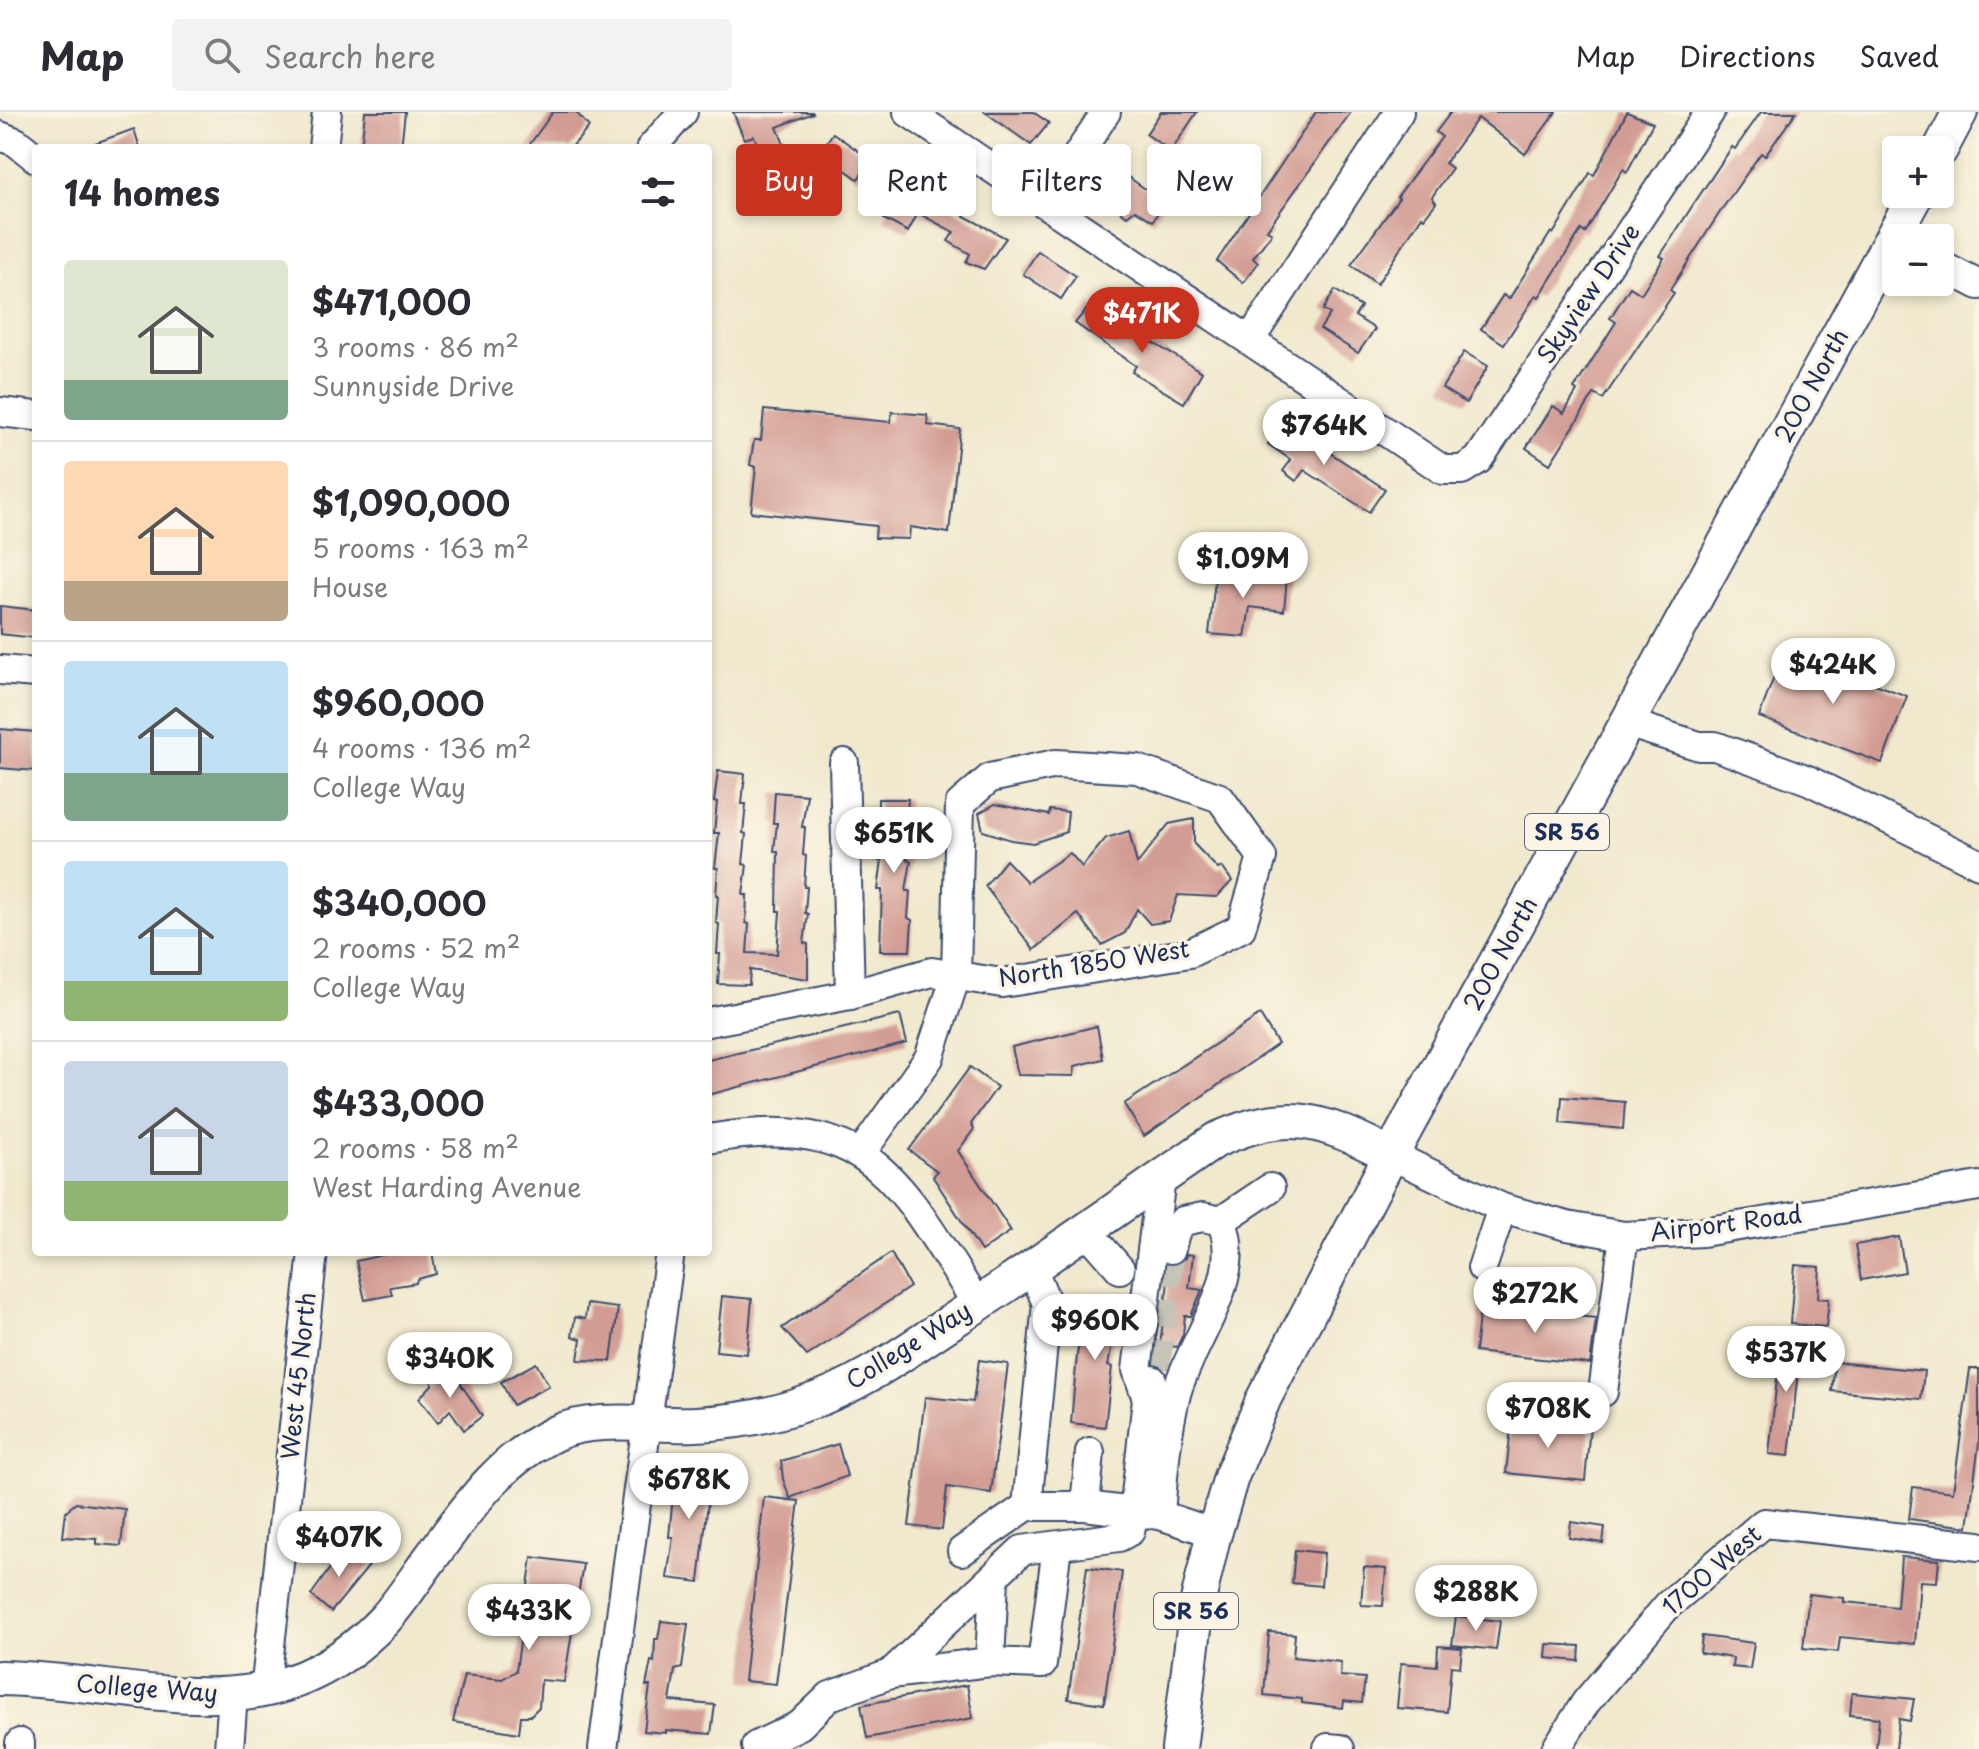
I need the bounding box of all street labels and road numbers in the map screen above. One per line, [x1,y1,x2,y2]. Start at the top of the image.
street label: Skyview Drive [1527,215,1648,370]
street label: 200 North [1764,322,1856,449]
road number: SR 56 [1525,814,1609,850]
street label: 200 North [1453,890,1545,1017]
street label: North 1850 West [996,929,1192,995]
street label: Airport Road [1648,1195,1804,1249]
street label: West 45 North [270,1290,324,1461]
street label: College Way [838,1291,978,1397]
street label: 1700 West [1653,1516,1769,1623]
road number: SR 56 [1154,1593,1238,1629]
street label: College Way [75,1664,219,1710]

